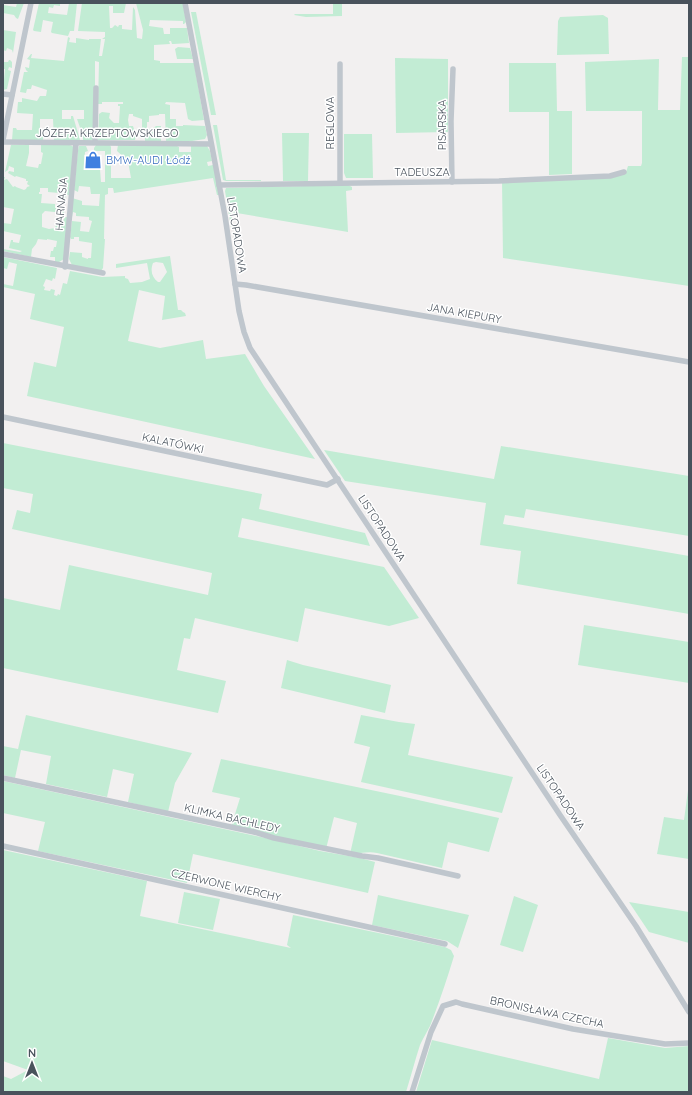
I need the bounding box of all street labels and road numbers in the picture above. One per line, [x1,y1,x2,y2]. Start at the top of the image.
street label: REGLOWA [323,97,337,149]
street label: PISARSKA [435,100,449,150]
street label: JÓZEFA KRZEPTOWSKIEGO [36,126,178,140]
street label: TADEUSZA [394,165,450,179]
street label: HARNASIA [52,177,70,231]
street label: LISTOPADOWA [224,196,250,274]
street label: JANA KIEPURY [426,300,502,326]
street label: KALATÓWKI [141,430,205,456]
street label: LISTOPADOWA [355,492,409,564]
street label: LISTOPADOWA [534,761,588,833]
street label: KLIMKA BACHLEDY [183,800,281,836]
street label: CZERWONE WIERCHY [170,866,282,904]
street label: BRONISŁAWA CZECHA [489,993,605,1031]

